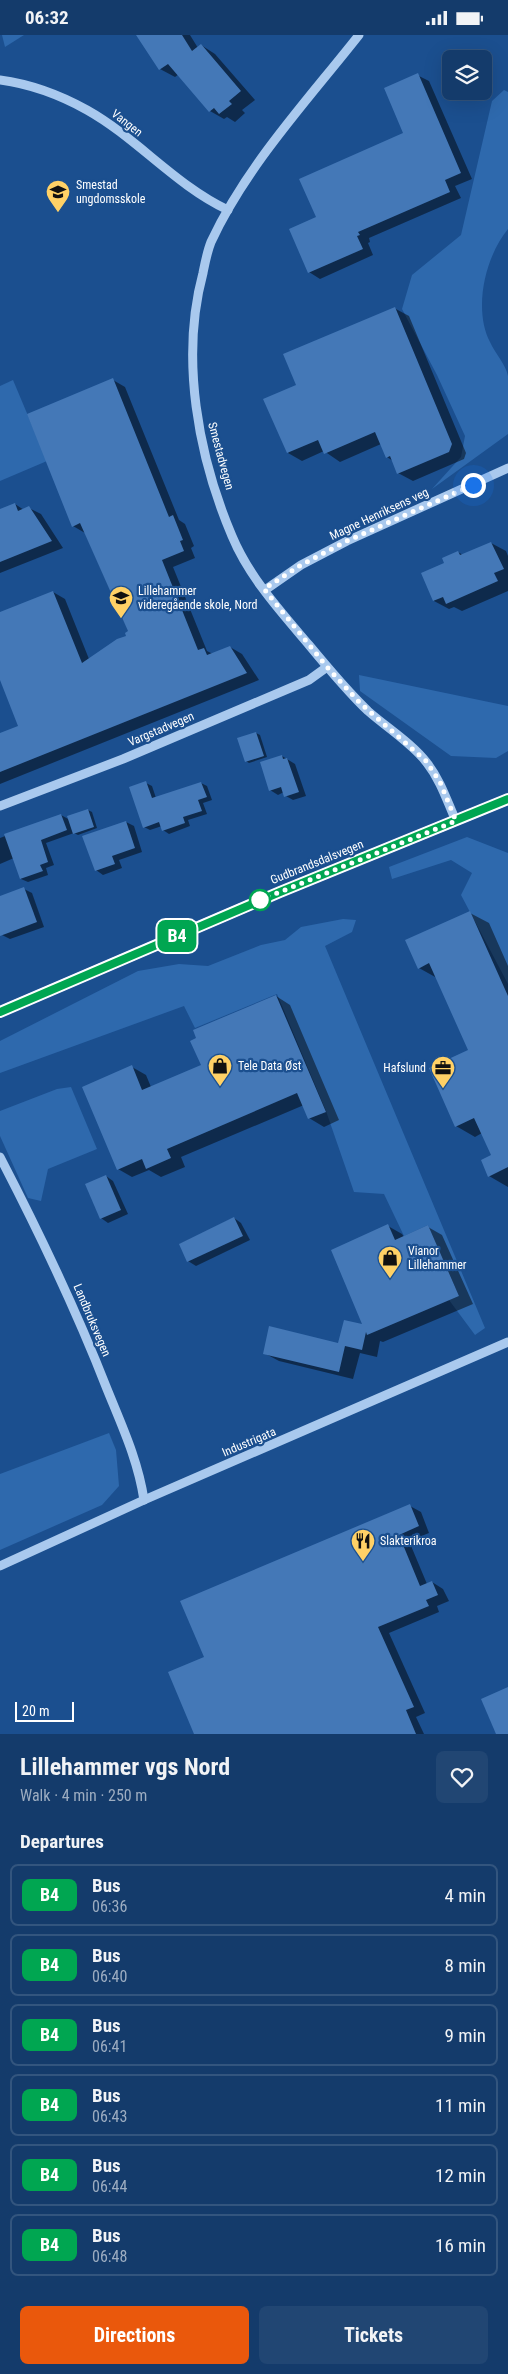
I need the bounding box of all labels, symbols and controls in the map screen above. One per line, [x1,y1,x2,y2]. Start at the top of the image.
text: 06:32 [25,6,69,29]
map controls [442,50,492,100]
button: layers [442,50,492,100]
street label: Vangen [109,107,145,140]
place label: Smestad ungdomsskole [76,178,146,206]
school or university icon: Smestad ungdomsskole [45,179,71,213]
street label: Smestadvegen [205,421,237,492]
your location [461,473,486,498]
street label: Magne Henriksens veg [327,485,431,543]
place label: Lillehammer videregående skole, Nord [138,584,257,612]
school or university icon: Lillehammer videregående skole, Nord [108,585,134,619]
street label: Vargstadvegen [126,709,196,749]
street label: Gudbrandsdalsvegen [268,837,366,887]
unlabelled marker [249,889,271,911]
line badge: B4 [154,920,200,952]
text: B4 [167,925,187,946]
shop icon: Tele Data Øst [207,1053,233,1087]
office icon: Hafslund [430,1055,456,1089]
place label: Tele Data Øst [238,1059,302,1073]
place label: Hafslund [383,1061,426,1075]
place label: Vianor Lillehammer [408,1244,467,1272]
shop icon: Vianor Lillehammer [377,1245,403,1279]
street label: Landbruksvegen [70,1282,114,1359]
street label: Industrigata [220,1424,278,1460]
restaurant icon: Slakterikroa [350,1528,376,1562]
place label: Slakterikroa [380,1534,437,1548]
scale bar [15,1699,74,1722]
text: 20 m [22,1703,50,1719]
button: heart [436,1751,488,1803]
text: Lillehammer vgs Nord [20,1753,230,1781]
text: Walk · 4 min · 250 m [20,1786,147,1805]
text: Departures [20,1830,104,1853]
text: Bus [92,1874,121,1897]
text: B4 [40,1884,59,1905]
text: 4 min [444,1884,486,1907]
text: 06:36 [92,1897,127,1916]
text: Bus [92,1944,121,1967]
text: B4 [40,1954,59,1975]
text: 8 min [444,1954,486,1977]
text: 06:40 [92,1967,127,1986]
text: Bus [92,2014,121,2037]
text: B4 [40,2024,59,2045]
text: 9 min [444,2024,486,2047]
text: 06:41 [92,2037,127,2056]
text: Bus [92,2084,121,2107]
text: B4 [40,2094,59,2115]
text: 11 min [435,2094,486,2117]
text: 06:43 [92,2107,127,2126]
text: Bus [92,2154,121,2177]
text: B4 [40,2164,59,2185]
text: 12 min [435,2164,486,2187]
text: 06:44 [92,2177,127,2196]
text: Bus [92,2224,121,2247]
text: B4 [40,2234,59,2255]
text: 16 min [435,2234,486,2257]
text: 06:48 [92,2247,127,2266]
button: Directions [20,2306,249,2364]
button: Tickets [259,2306,488,2364]

